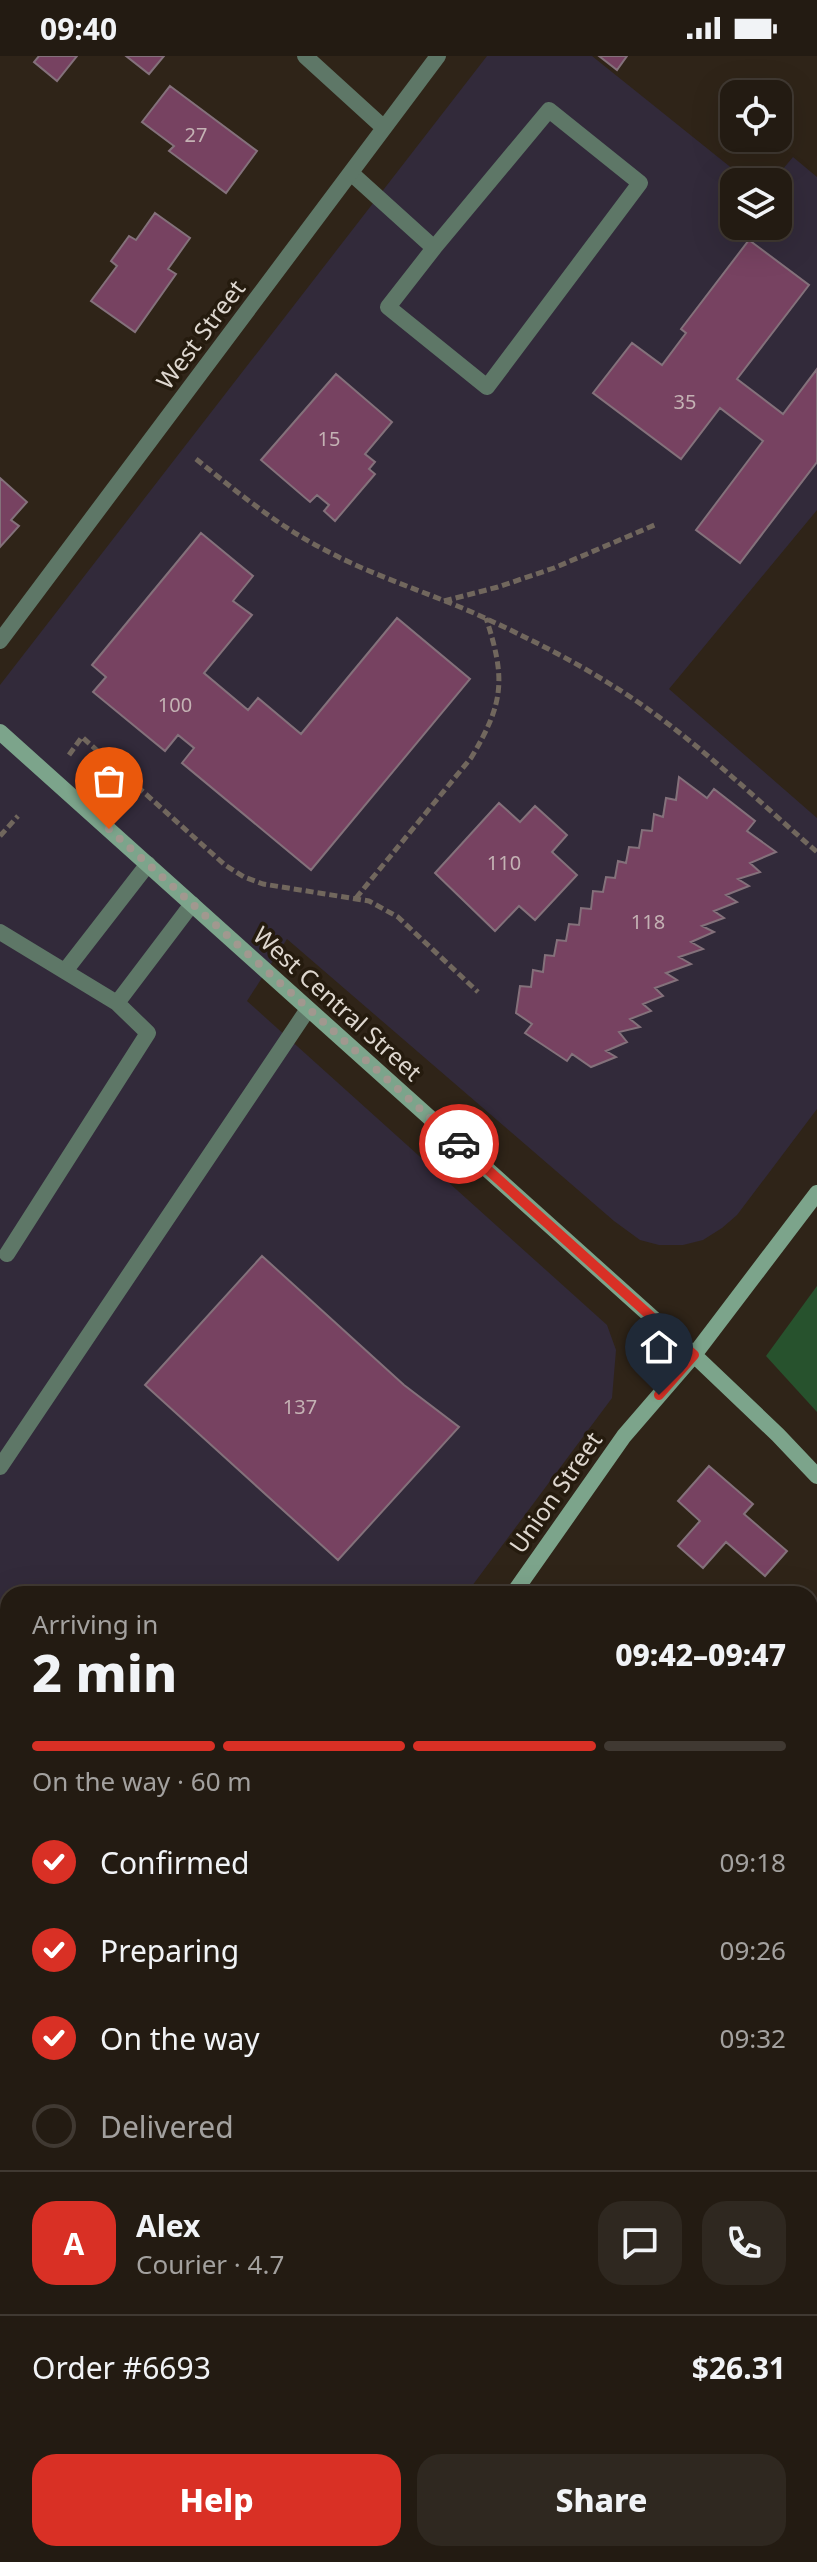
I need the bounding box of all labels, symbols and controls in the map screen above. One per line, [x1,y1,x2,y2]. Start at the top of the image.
text: 09:40 [40,8,117,49]
map controls [720,80,792,240]
button: locate [720,80,792,152]
house number: 27 [185,121,207,148]
button: layers [720,168,792,240]
street label: West Street [148,272,252,395]
house number: 35 [674,388,696,415]
house number: 15 [318,425,340,452]
house number: 100 [158,691,192,718]
pin [75,747,143,829]
icon: bag [87,759,131,803]
house number: 110 [487,849,521,876]
house number: 118 [631,908,665,935]
street label: West Central Street [247,918,430,1088]
courier [419,1104,499,1184]
icon: car [437,1122,481,1166]
pin [625,1313,693,1395]
icon: home [637,1325,681,1369]
house number: 137 [283,1393,317,1420]
street label: Union Street [501,1424,609,1559]
text: Arriving in [32,1606,158,1642]
text: 09:42–09:47 [615,1634,786,1675]
text: 2 min [32,1636,177,1707]
text: On the way · 60 m [32,1763,252,1799]
icon: check [32,1840,76,1884]
text: Confirmed [100,1842,250,1883]
text: 09:18 [720,1844,786,1880]
icon: check [32,1928,76,1972]
text: Preparing [100,1930,239,1971]
text: 09:26 [720,1932,786,1968]
icon: check [32,2016,76,2060]
text: On the way [100,2018,260,2059]
text: 09:32 [720,2020,786,2056]
text: Delivered [100,2106,234,2147]
button: chat [598,2201,682,2285]
button: phone [702,2201,786,2285]
text: Alex [136,2205,200,2246]
text: A [64,2223,84,2264]
text: Courier · 4.7 [136,2246,284,2282]
text: Order #6693 [32,2347,211,2388]
text: $26.31 [692,2347,786,2388]
button: Help [32,2454,401,2546]
button: Share [417,2454,786,2546]

